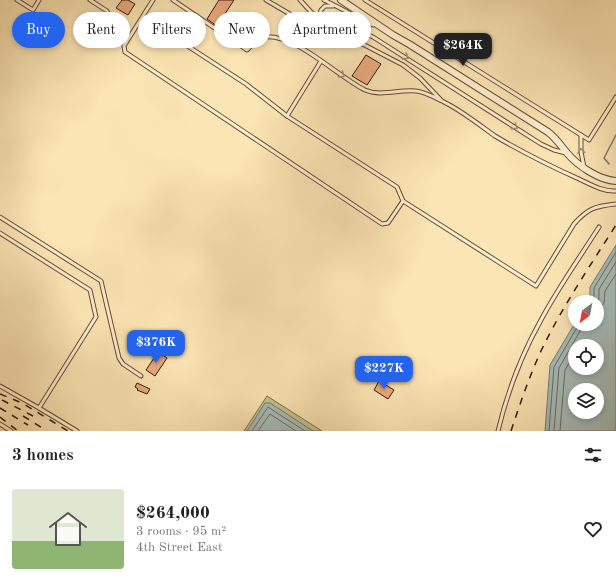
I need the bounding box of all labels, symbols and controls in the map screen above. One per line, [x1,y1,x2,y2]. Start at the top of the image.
chip: Buy [12,12,65,48]
chip: Rent [73,12,130,48]
chip: Filters [138,12,206,48]
chip: New [214,12,270,48]
chip: Apartment [278,12,371,48]
pin: $264K [435,33,491,67]
text: $264K [443,39,483,52]
one-way arrow [402,52,409,60]
one-way arrow [338,70,345,78]
one-way arrow [511,122,518,130]
one-way arrow [577,148,586,154]
north arrow [568,295,604,331]
map controls [568,295,604,419]
pin: $376K [128,330,184,364]
text: $376K [136,336,176,349]
button: locate [568,339,604,375]
pin: $227K [356,356,412,390]
text: $227K [364,362,404,375]
button: layers [568,383,604,419]
icon: filters [582,444,604,466]
text: 3 homes [12,447,74,464]
icon: home [44,505,92,553]
text: $264,000 [136,505,210,522]
icon: heart [582,518,604,540]
text: 3 rooms · 95 m² [136,525,226,538]
text: 4th Street East [136,541,222,554]

